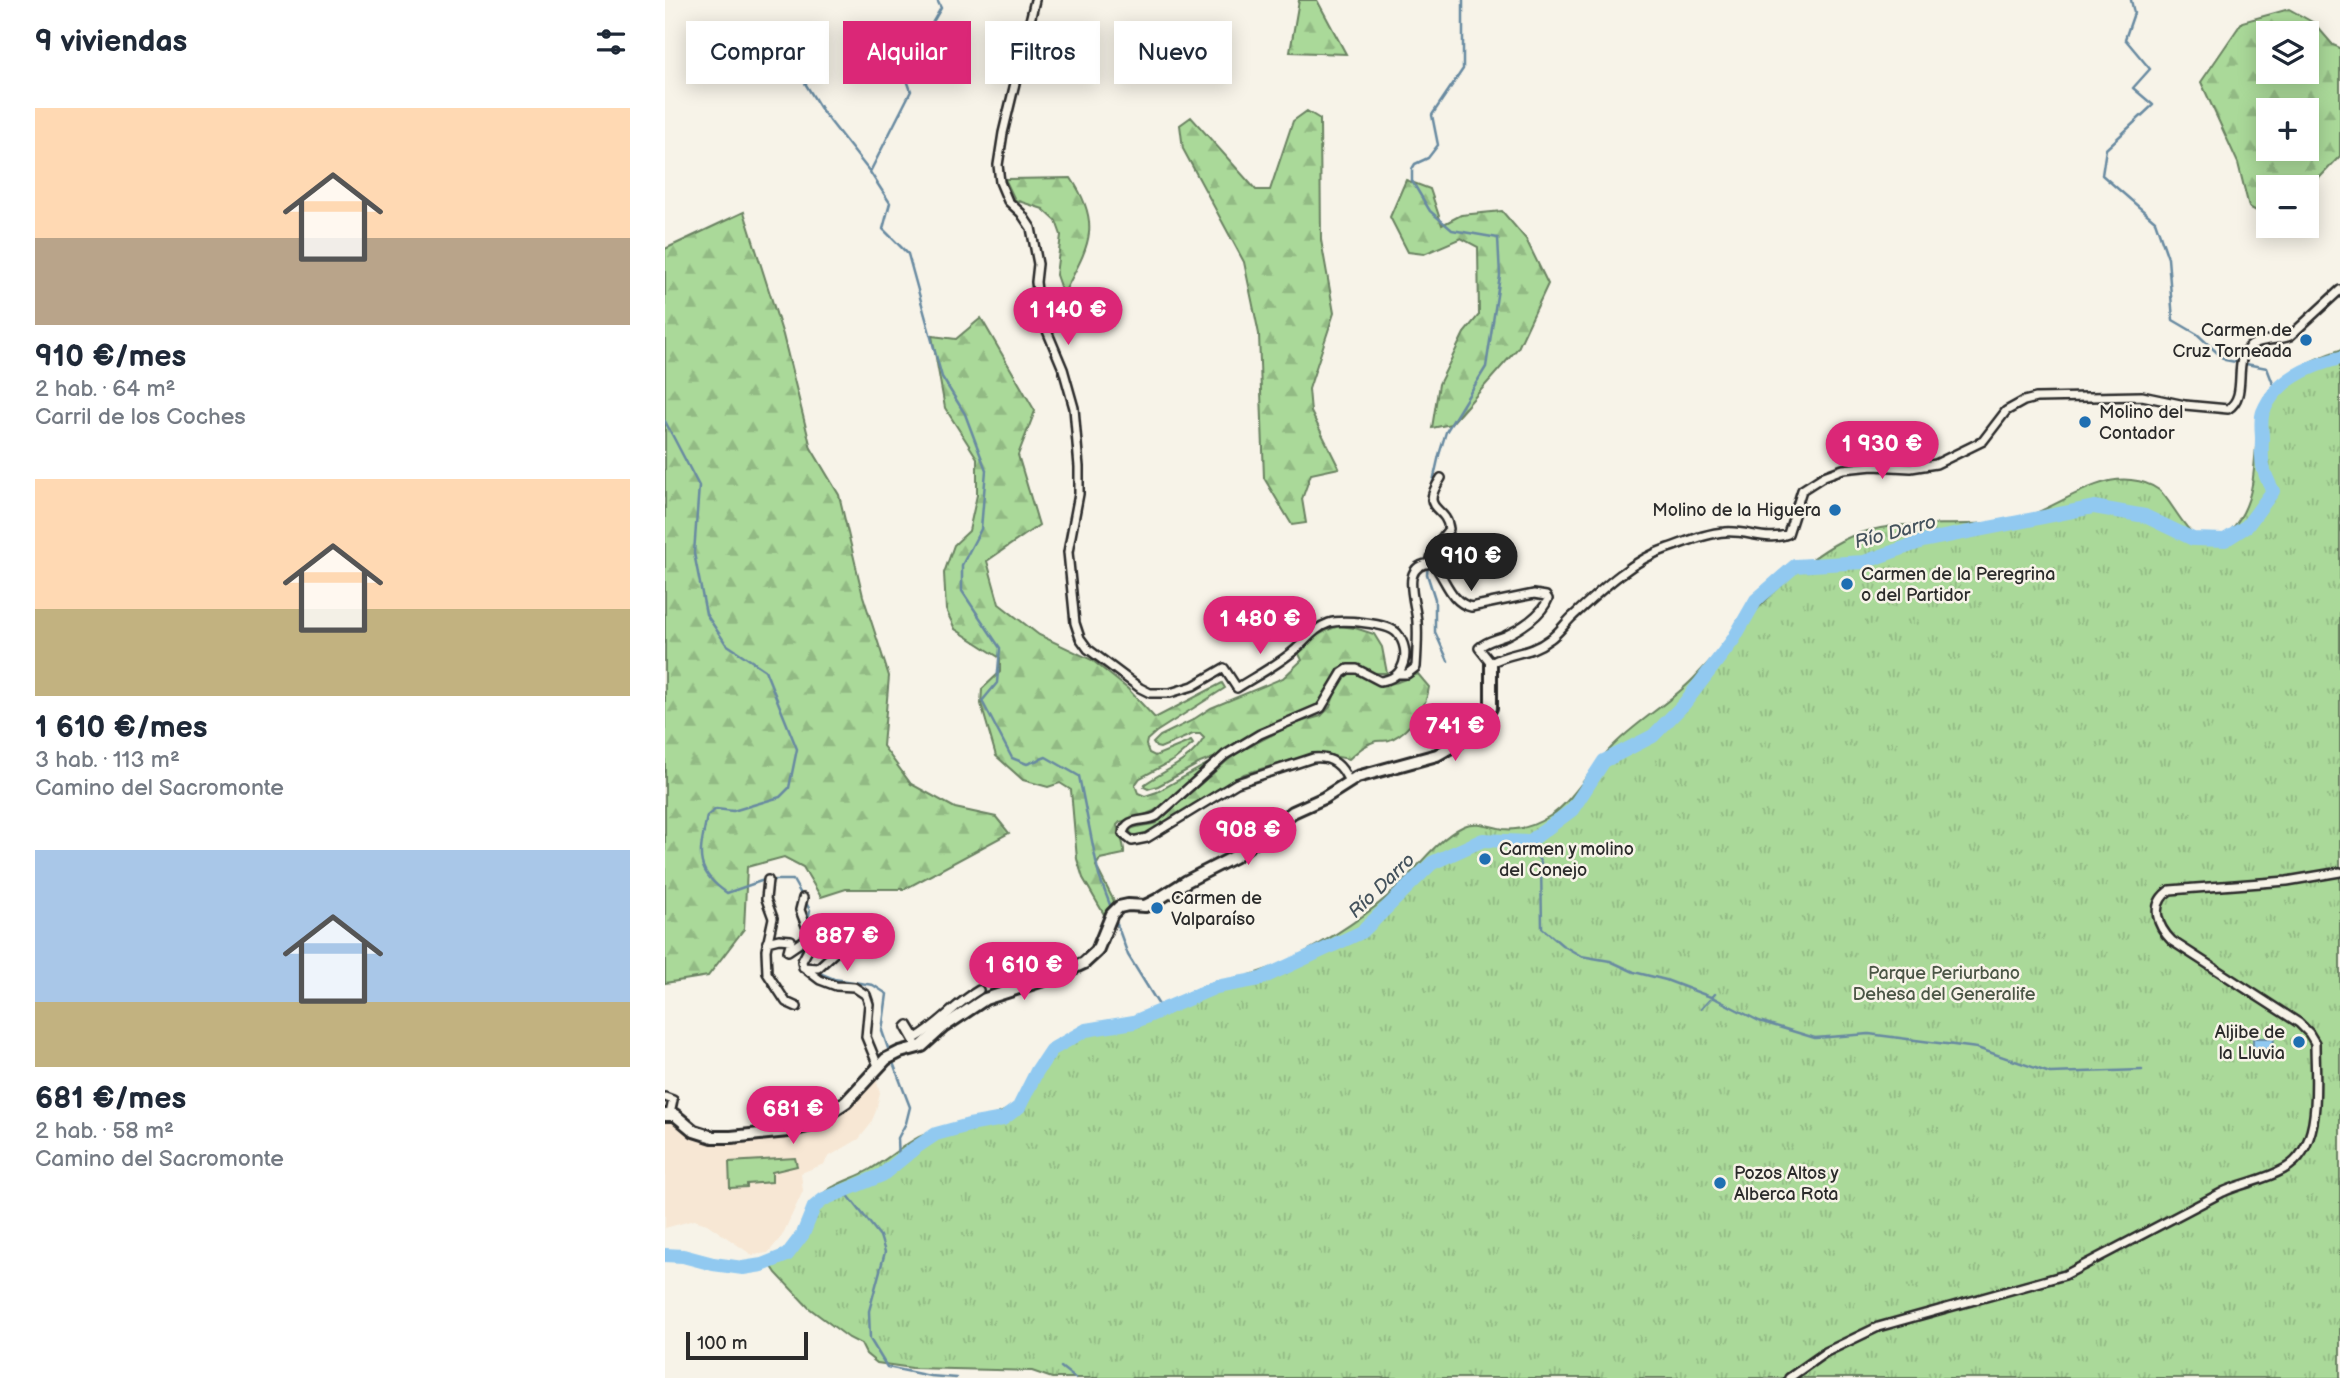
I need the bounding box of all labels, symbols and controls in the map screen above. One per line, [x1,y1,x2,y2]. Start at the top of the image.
chip: Comprar [686,21,829,84]
chip: Alquilar [843,21,971,84]
chip: Filtros [985,21,1100,84]
chip: Nuevo [1114,21,1232,84]
map controls [2256,21,2319,238]
button: layers [2256,21,2319,84]
icon: filters [592,23,630,61]
text: 9 viviendas [35,24,187,60]
button: + [2256,98,2319,161]
icon: home [270,154,396,280]
button: − [2256,175,2319,238]
pin: 1 140 € [1003,288,1133,347]
text: 1 140 € [1029,296,1107,324]
place label: Carmen de Cruz Torneada [2173,320,2292,362]
marker: Carmen de Cruz Torneada [2298,332,2314,348]
text: 910 €/mes [35,339,186,375]
text: 2 hab. · 64 m² [35,375,175,403]
place label: Molino del Contador [2099,402,2183,444]
text: Carril de los Coches [35,403,246,431]
marker: Molino del Contador [2077,414,2093,430]
pin: 1 930 € [1817,421,1947,481]
text: 1 930 € [1842,430,1922,458]
place label: Molino de la Higuera [1652,500,1821,521]
marker: Molino de la Higuera [1827,502,1843,518]
water label: Río Darro [1852,511,1939,554]
icon: home [270,525,396,651]
pin: 910 € [1422,534,1520,593]
text: 910 € [1440,542,1502,570]
place label: Carmen de la Peregrina o del Partidor [1861,564,2055,606]
marker: Carmen de la Peregrina o del Partidor [1839,576,1855,592]
pin: 1 480 € [1195,596,1325,656]
text: 1 480 € [1219,605,1301,633]
pin: 741 € [1406,704,1504,763]
text: 1 610 €/mes [35,710,208,746]
text: 741 € [1425,712,1485,740]
text: 3 hab. · 113 m² [35,746,180,774]
text: Camino del Sacromonte [35,774,284,802]
pin: 908 € [1199,808,1297,867]
text: 908 € [1215,816,1281,844]
place label: Carmen y molino del Conejo [1499,839,1634,881]
water label: Río Darro [1344,849,1420,923]
marker: Carmen y molino del Conejo [1477,851,1493,867]
place label: Carmen de Valparaíso [1171,888,1262,930]
icon: home [270,896,396,1022]
marker: Carmen de Valparaíso [1149,900,1165,916]
pin: 887 € [798,914,896,973]
text: 887 € [815,922,879,950]
pin: 1 610 € [959,942,1089,1002]
text: 1 610 € [985,951,1063,979]
park label: Parque Periurbano Dehesa del Generalife [1852,963,2036,1005]
place label: Aljibe de la Lluvia [2215,1022,2285,1064]
marker: Aljibe de la Lluvia [2291,1034,2307,1050]
text: 681 €/mes [35,1081,186,1117]
pin: 681 € [744,1086,842,1146]
text: 681 € [763,1095,824,1123]
text: 2 hab. · 58 m² [35,1117,174,1145]
text: Camino del Sacromonte [35,1145,284,1173]
place label: Pozos Altos y Alberca Rota [1734,1163,1839,1205]
marker: Pozos Altos y Alberca Rota [1712,1175,1728,1191]
scale bar [686,1329,809,1361]
text: 100 m [697,1332,748,1355]

